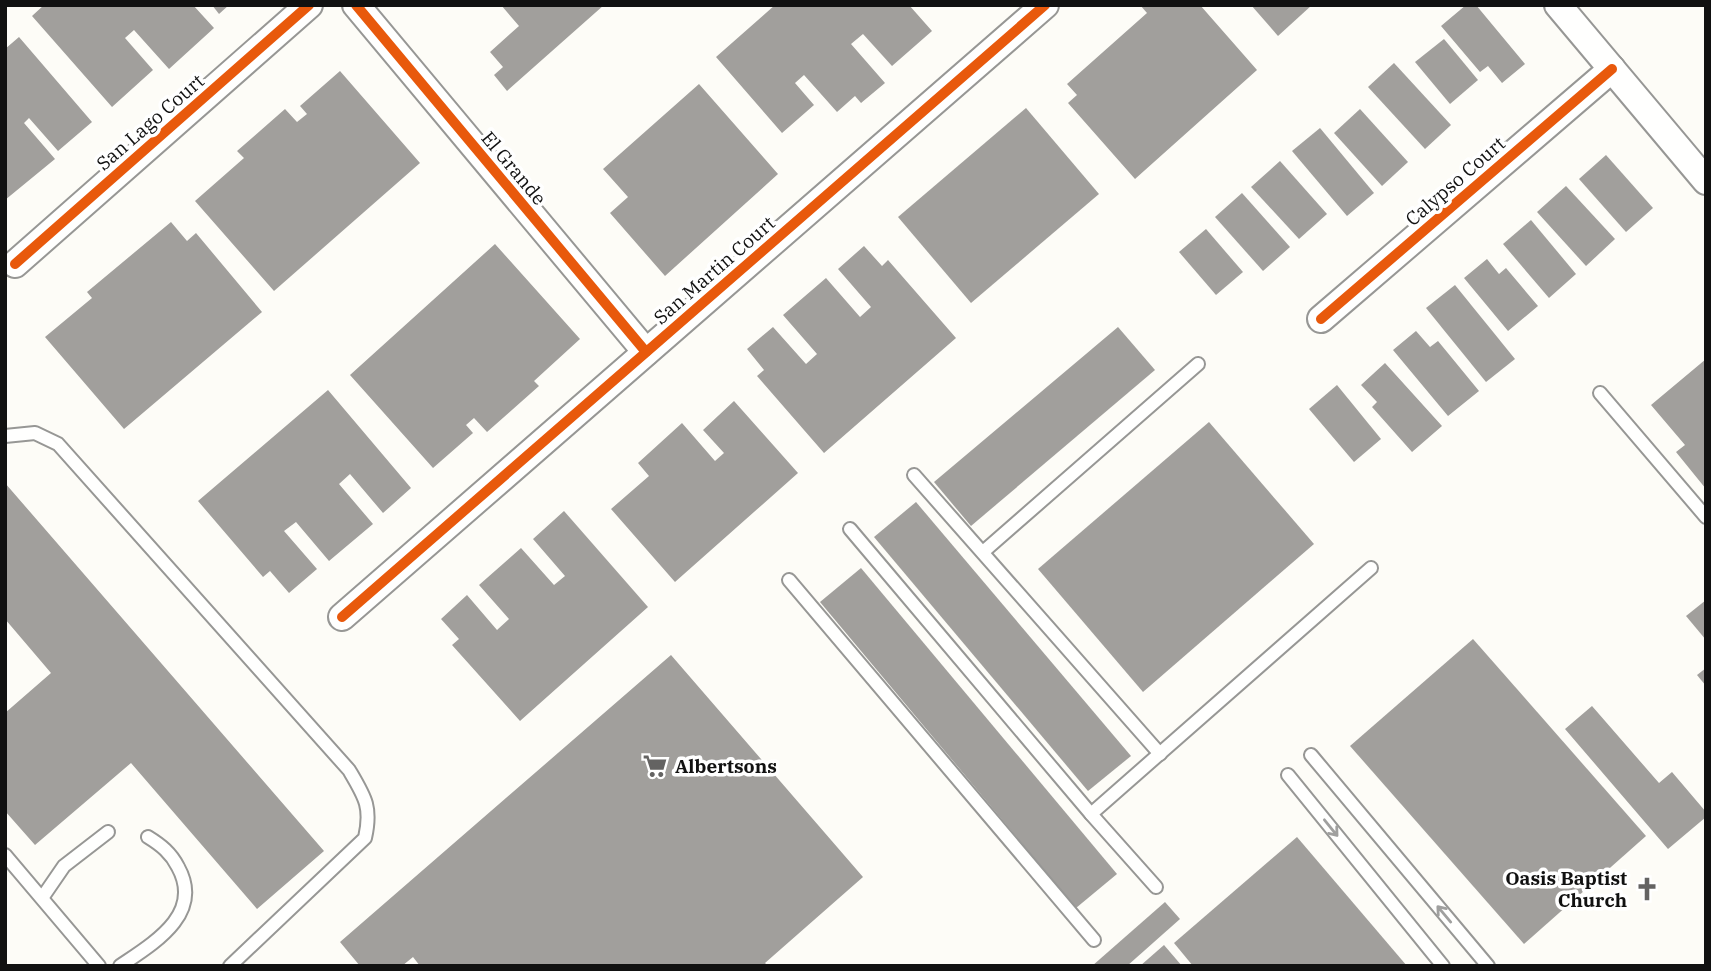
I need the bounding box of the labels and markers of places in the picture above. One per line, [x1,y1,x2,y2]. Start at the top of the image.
supermarket icon: Albertsons [641,752,669,780]
place label: Albertsons [675,754,777,778]
place label: Oasis Baptist Church [1505,866,1627,912]
church icon: Oasis Baptist Church [1633,875,1661,903]

